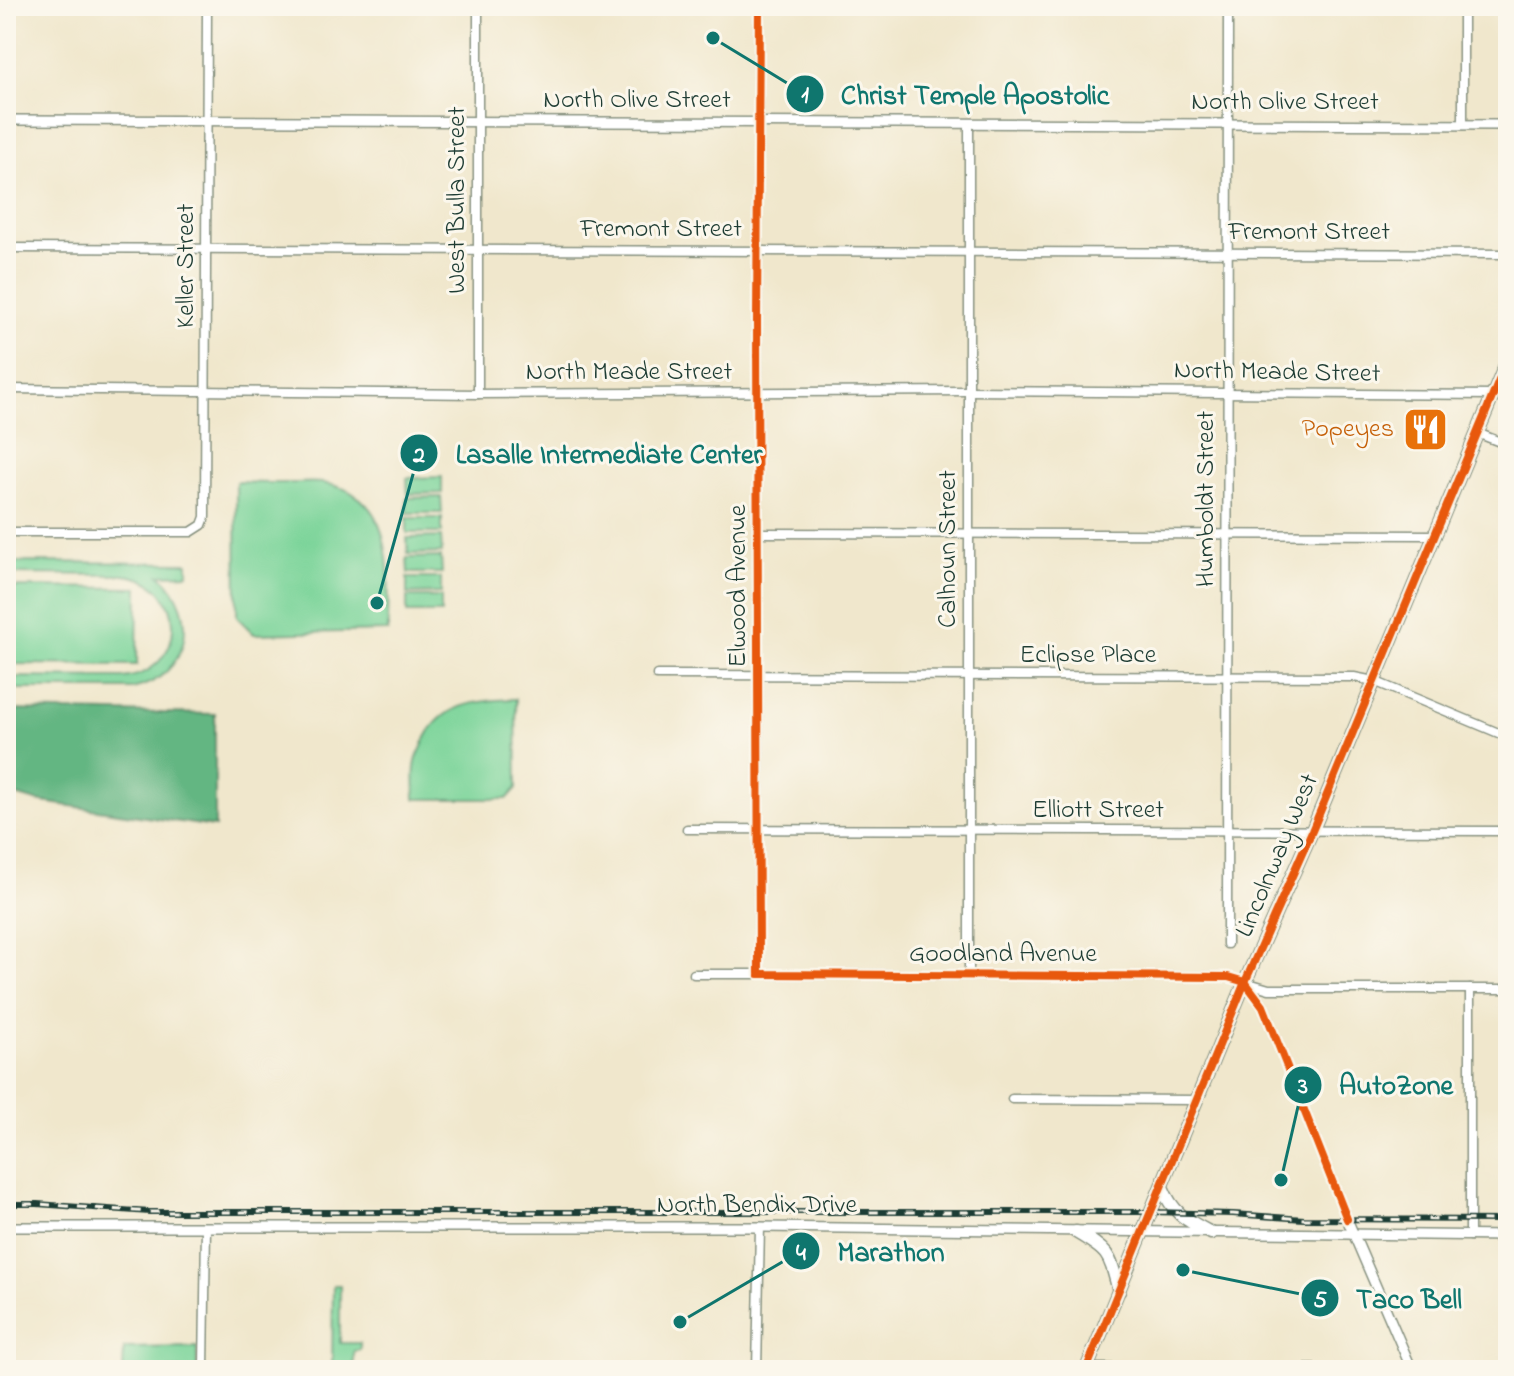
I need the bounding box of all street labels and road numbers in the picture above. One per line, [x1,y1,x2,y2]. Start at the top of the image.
street label: North Olive Street [543,82,731,120]
street label: North Olive Street [1191,84,1379,122]
street label: West Bulla Street [439,106,477,294]
street label: Keller Street [168,203,206,328]
street label: Fremont Street [579,211,742,249]
street label: Fremont Street [1227,214,1390,252]
street label: North Meade Street [1173,352,1381,394]
street label: North Meade Street [526,354,732,392]
street label: Humboldt Street [1188,411,1226,587]
street label: Calhoun Street [930,470,968,628]
street label: Elwood Avenue [720,504,758,667]
street label: Eclipse Place [1020,637,1157,675]
street label: Lincolnway West [1226,768,1330,944]
street label: Elliott Street [1032,792,1164,830]
street label: Goodland Avenue [909,936,1097,974]
street label: North Bendix Drive [657,1187,858,1225]

